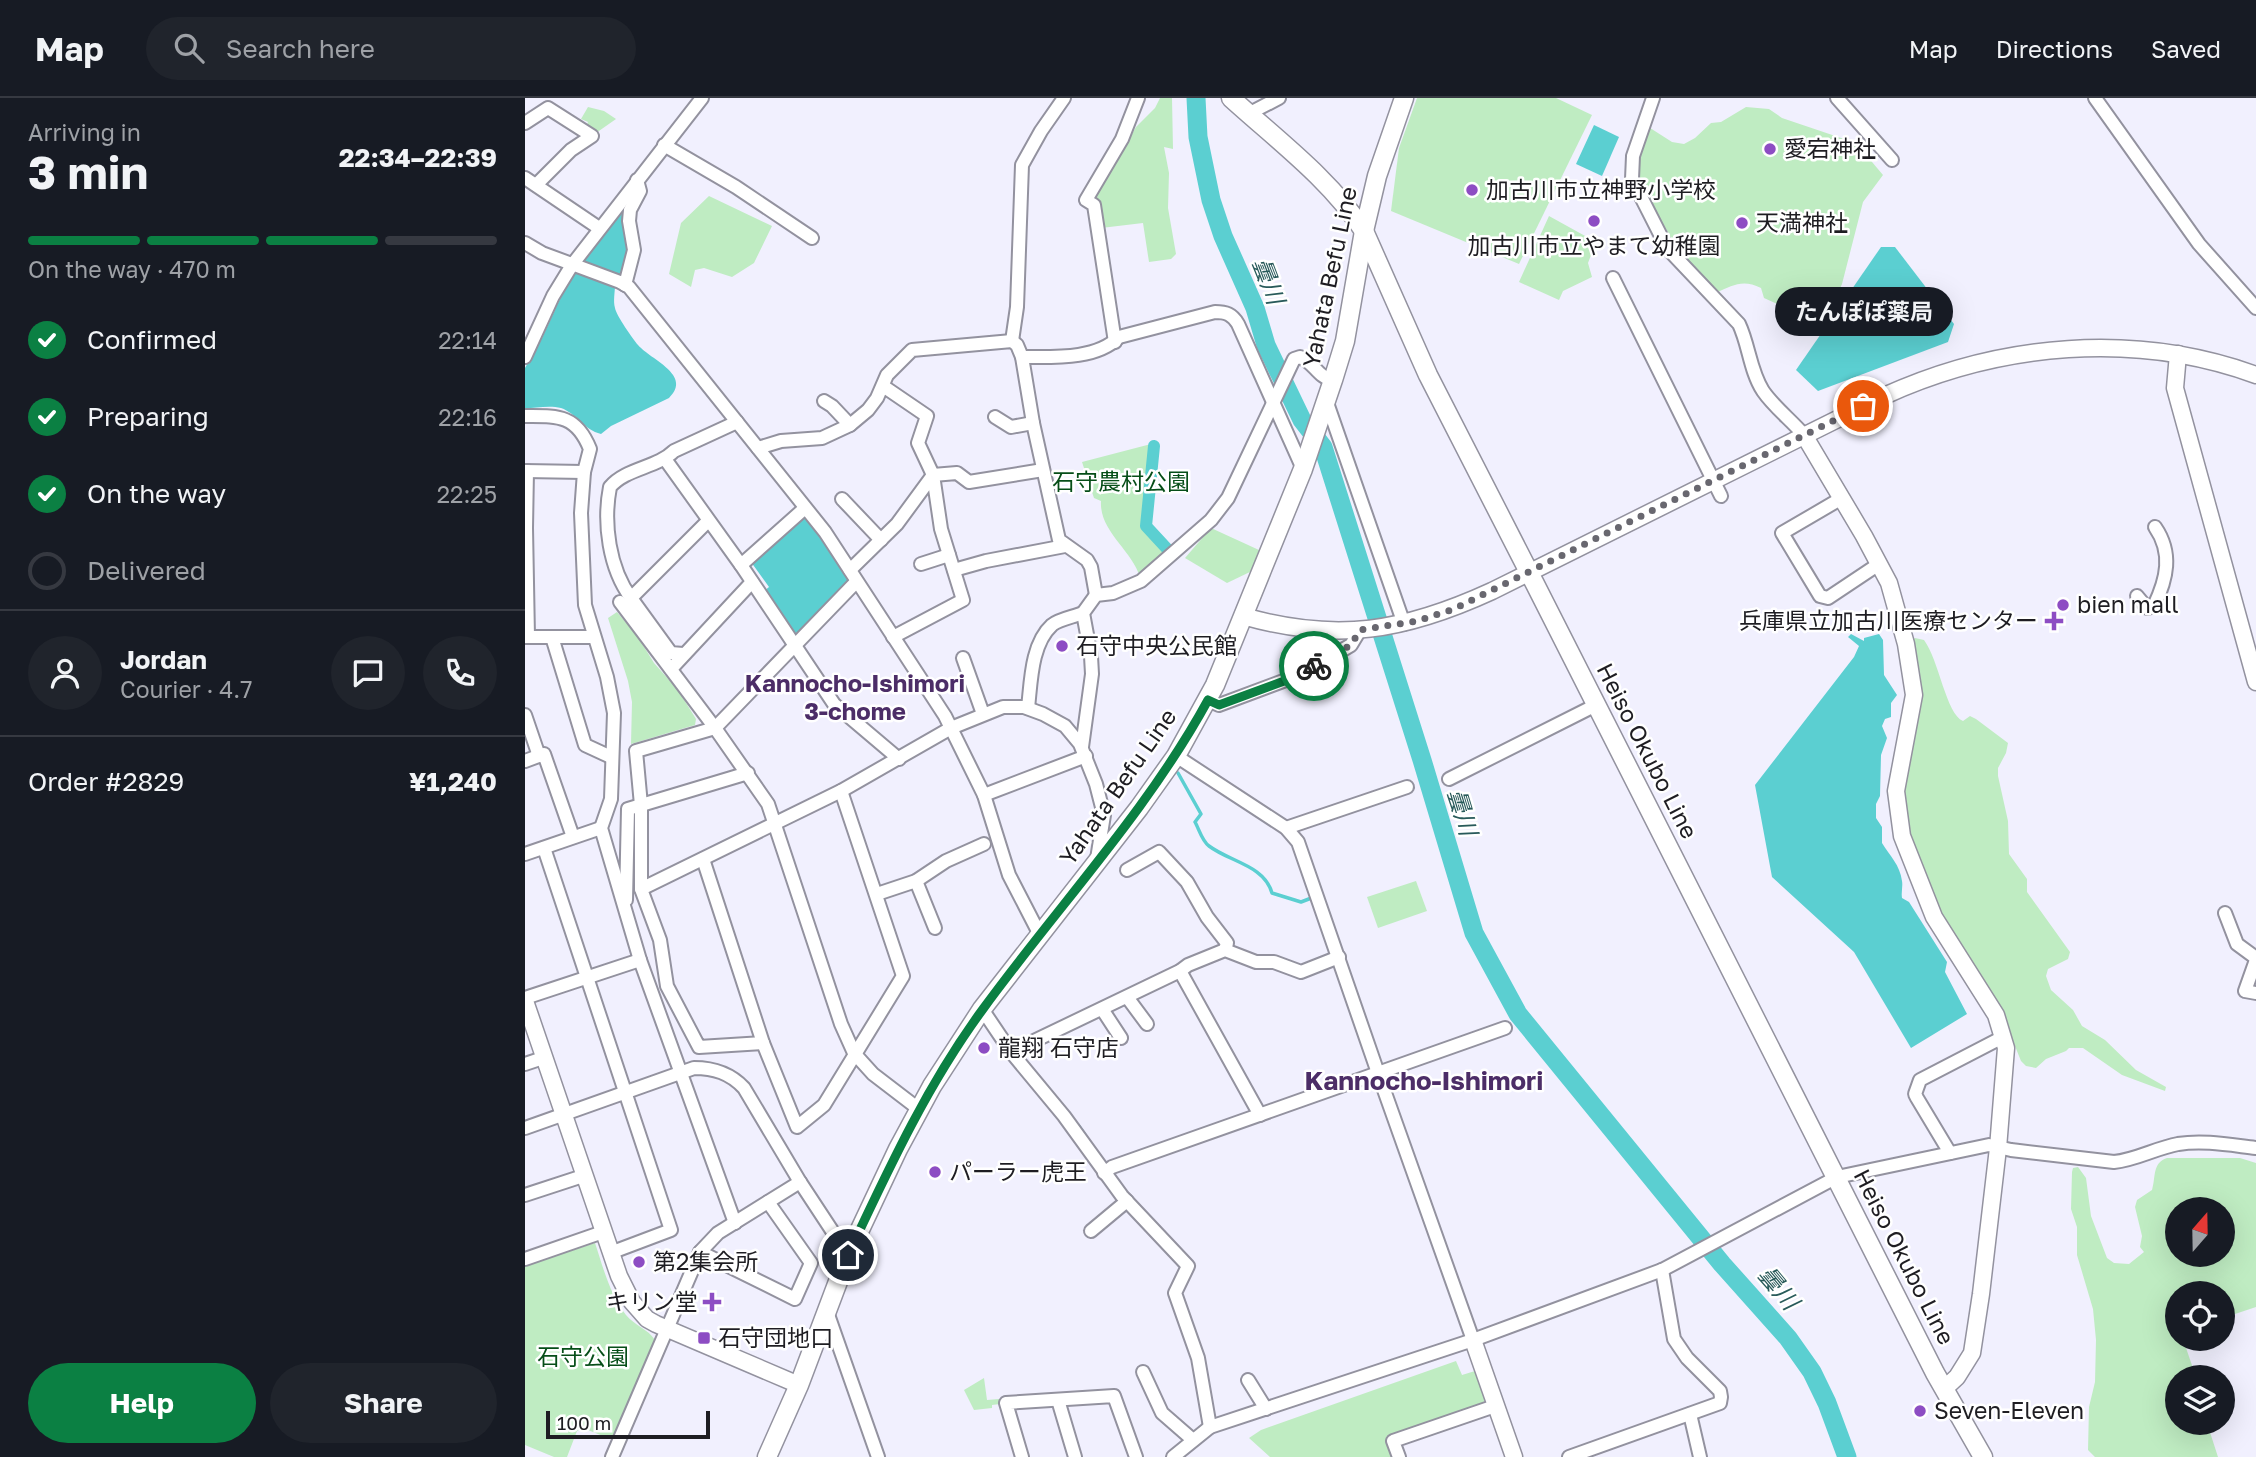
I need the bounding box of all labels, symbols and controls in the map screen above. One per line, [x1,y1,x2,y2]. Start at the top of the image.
search box [146,17,636,80]
text: Map [35,29,104,68]
icon: search [170,29,208,67]
text: Search here [226,33,375,64]
text: Map [1909,34,1958,63]
text: Directions [1996,34,2113,63]
text: Saved [2151,34,2221,63]
text: Arriving in [28,118,141,146]
place label: 愛宕神社 [1784,134,1876,162]
marker: 愛宕神社 [1762,141,1778,157]
text: 22:34–22:39 [339,142,497,173]
text: 3 min [28,144,148,199]
place label: 加古川市立神野小学校 [1486,175,1716,203]
marker: 加古川市立神野小学校 [1464,182,1480,198]
street label: Yahata Befu Line [1296,184,1362,370]
place label: 天満神社 [1756,208,1848,236]
marker: 加古川市立やまて幼稚園 [1586,213,1602,229]
marker: 天満神社 [1734,215,1750,231]
place label: 加古川市立やまて幼稚園 [1468,231,1721,259]
water label: 曇川 [1247,253,1293,311]
text: On the way · 470 m [28,255,236,283]
callout: たんぽぽ薬局 [1774,287,1952,336]
text: たんぽぽ薬局 [1795,297,1933,325]
icon: check [28,321,66,359]
text: Confirmed [87,324,217,355]
text: 22:14 [438,326,497,354]
pin [1833,376,1893,436]
icon: bag [1844,387,1882,425]
icon: check [28,398,66,436]
text: Preparing [87,401,209,432]
text: 22:16 [438,403,497,431]
park label: 石守農村公園 [1052,467,1190,495]
icon: check [28,475,66,513]
text: On the way [87,478,226,509]
text: 22:25 [437,480,497,508]
text: Delivered [87,555,206,586]
place label: bien mall [2077,590,2179,618]
marker: bien mall [2055,597,2071,613]
place label: 兵庫県立加古川医療センター [1739,606,2038,634]
marker: 兵庫県立加古川医療センター [2044,611,2064,631]
place label: 石守中央公民館 [1076,631,1237,659]
courier [1279,631,1349,701]
button: person [28,636,102,710]
button: chat [331,636,405,710]
button: phone [423,636,497,710]
marker: 石守中央公民館 [1054,638,1070,654]
text: Jordan [120,644,207,675]
icon: bike [1295,647,1333,685]
street label: Heiso Okubo Line [1592,658,1704,843]
district label: Kannocho-Ishimori 3-chome [745,668,965,725]
text: Courier · 4.7 [120,675,252,703]
street label: Yahata Befu Line [1053,703,1181,870]
text: Order #2829 [28,766,184,797]
text: ¥1,240 [409,766,497,797]
water label: 曇川 [1443,784,1485,842]
place label: 龍翔 石守店 [998,1033,1119,1061]
marker: 龍翔 石守店 [976,1040,992,1056]
district label: Kannocho-Ishimori [1305,1065,1543,1096]
place label: パーラー虎王 [949,1157,1087,1185]
marker: パーラー虎王 [927,1164,943,1180]
street label: Heiso Okubo Line [1849,1164,1961,1349]
north arrow [2165,1197,2235,1267]
map controls [2165,1197,2235,1435]
pin [818,1225,878,1285]
icon: home [829,1236,867,1274]
place label: 第2集会所 [653,1247,758,1275]
marker: 第2集会所 [631,1254,647,1270]
water label: 曇川 [1753,1259,1808,1317]
button: locate [2165,1281,2235,1351]
place label: キリン堂 [606,1287,698,1315]
marker: キリン堂 [704,1294,720,1310]
place label: 石守団地口 [718,1323,833,1351]
marker: 石守団地口 [696,1330,712,1346]
park label: 石守公園 [537,1342,629,1370]
button: Help [28,1363,256,1443]
button: Share [270,1363,497,1443]
button: layers [2165,1365,2235,1435]
place label: Seven-Eleven [1934,1396,2084,1424]
marker: Seven-Eleven [1912,1403,1928,1419]
scale bar [546,1408,711,1440]
text: 100 m [557,1411,611,1434]

